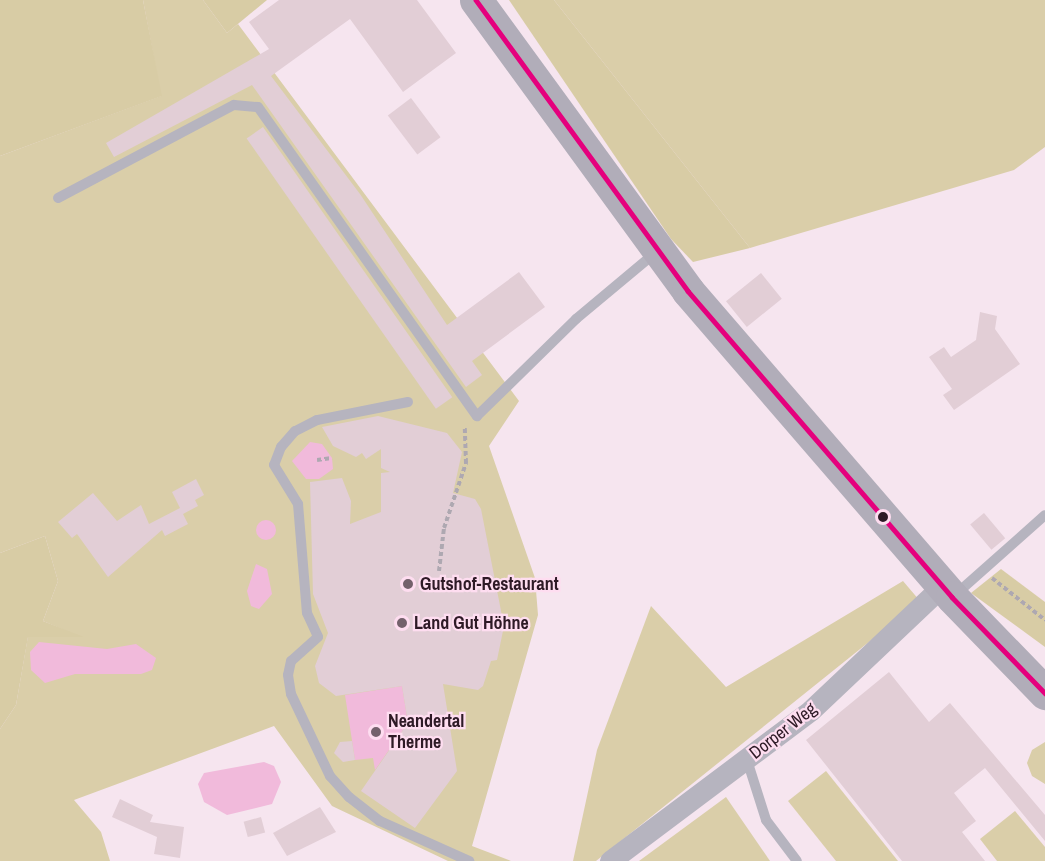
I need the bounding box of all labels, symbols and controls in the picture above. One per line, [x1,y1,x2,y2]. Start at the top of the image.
unlabelled marker [877,511,889,523]
place label: Gutshof-Restaurant [420,573,559,595]
marker: Gutshof-Restaurant [401,577,415,591]
place label: Land Gut Höhne [414,612,529,634]
marker: Land Gut Höhne [395,616,409,630]
street label: Dorper Weg [745,698,821,764]
place label: Neandertal Therme [388,711,464,754]
marker: Neandertal Therme [369,725,383,739]

